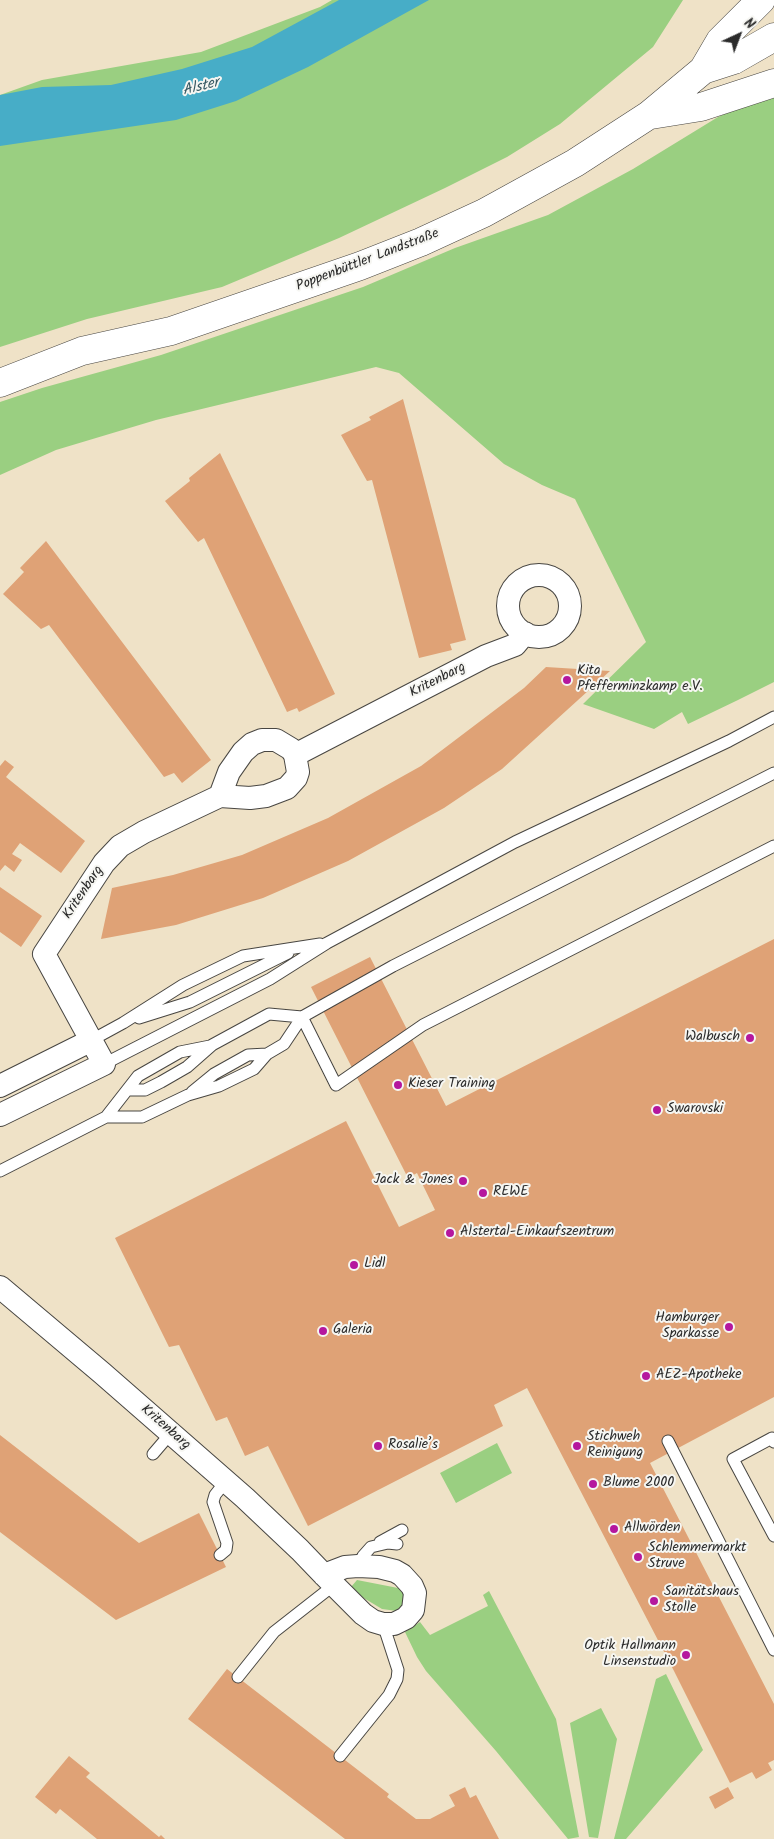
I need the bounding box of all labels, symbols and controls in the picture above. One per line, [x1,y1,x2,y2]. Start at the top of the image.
north arrow [714,10,764,60]
text: N [738,13,760,35]
water label: Alster [181,75,221,101]
street label: Poppenbüttler Landstraße [294,226,442,296]
street label: Kritenbarg [407,660,469,702]
place label: Kita Pfefferminzkamp e.V. [577,664,703,696]
marker: Kita Pfefferminzkamp e.V. [561,674,573,686]
street label: Kritenbarg [60,863,108,923]
place label: Walbusch [685,1030,740,1046]
marker: Walbusch [744,1032,756,1044]
place label: Kieser Training [408,1077,495,1093]
marker: Kieser Training [392,1079,404,1091]
place label: Swarovski [667,1102,723,1118]
marker: Swarovski [651,1104,663,1116]
place label: Jack & Jones [373,1173,453,1189]
marker: Jack & Jones [457,1175,469,1187]
place label: REWE [493,1185,529,1201]
marker: REWE [477,1187,489,1199]
place label: Alstertal-Einkaufszentrum [460,1225,614,1241]
marker: Alstertal-Einkaufszentrum [444,1227,456,1239]
place label: Lidl [364,1257,385,1273]
marker: Lidl [348,1259,360,1271]
place label: Hamburger Sparkasse [656,1311,719,1344]
marker: Hamburger Sparkasse [723,1321,735,1333]
place label: Galeria [333,1323,372,1339]
marker: Galeria [317,1325,329,1337]
place label: AEZ-Apotheke [656,1368,741,1384]
marker: AEZ-Apotheke [640,1370,652,1382]
street label: Kritenbarg [137,1402,193,1454]
place label: Stichweh Reinigung [587,1430,643,1462]
place label: Rosalie’s [388,1438,438,1454]
marker: Rosalie’s [372,1440,384,1452]
marker: Stichweh Reinigung [571,1440,583,1452]
place label: Blume 2000 [603,1476,674,1492]
marker: Blume 2000 [587,1478,599,1490]
place label: Allwörden [624,1521,681,1537]
marker: Allwörden [608,1523,620,1535]
place label: Schlemmermarkt Struve [648,1541,746,1574]
marker: Schlemmermarkt Struve [632,1551,644,1563]
place label: Sanitätshaus Stolle [664,1585,739,1618]
marker: Sanitätshaus Stolle [648,1595,660,1607]
place label: Optik Hallmann Linsenstudio [584,1639,676,1671]
marker: Optik Hallmann Linsenstudio [680,1649,692,1661]

